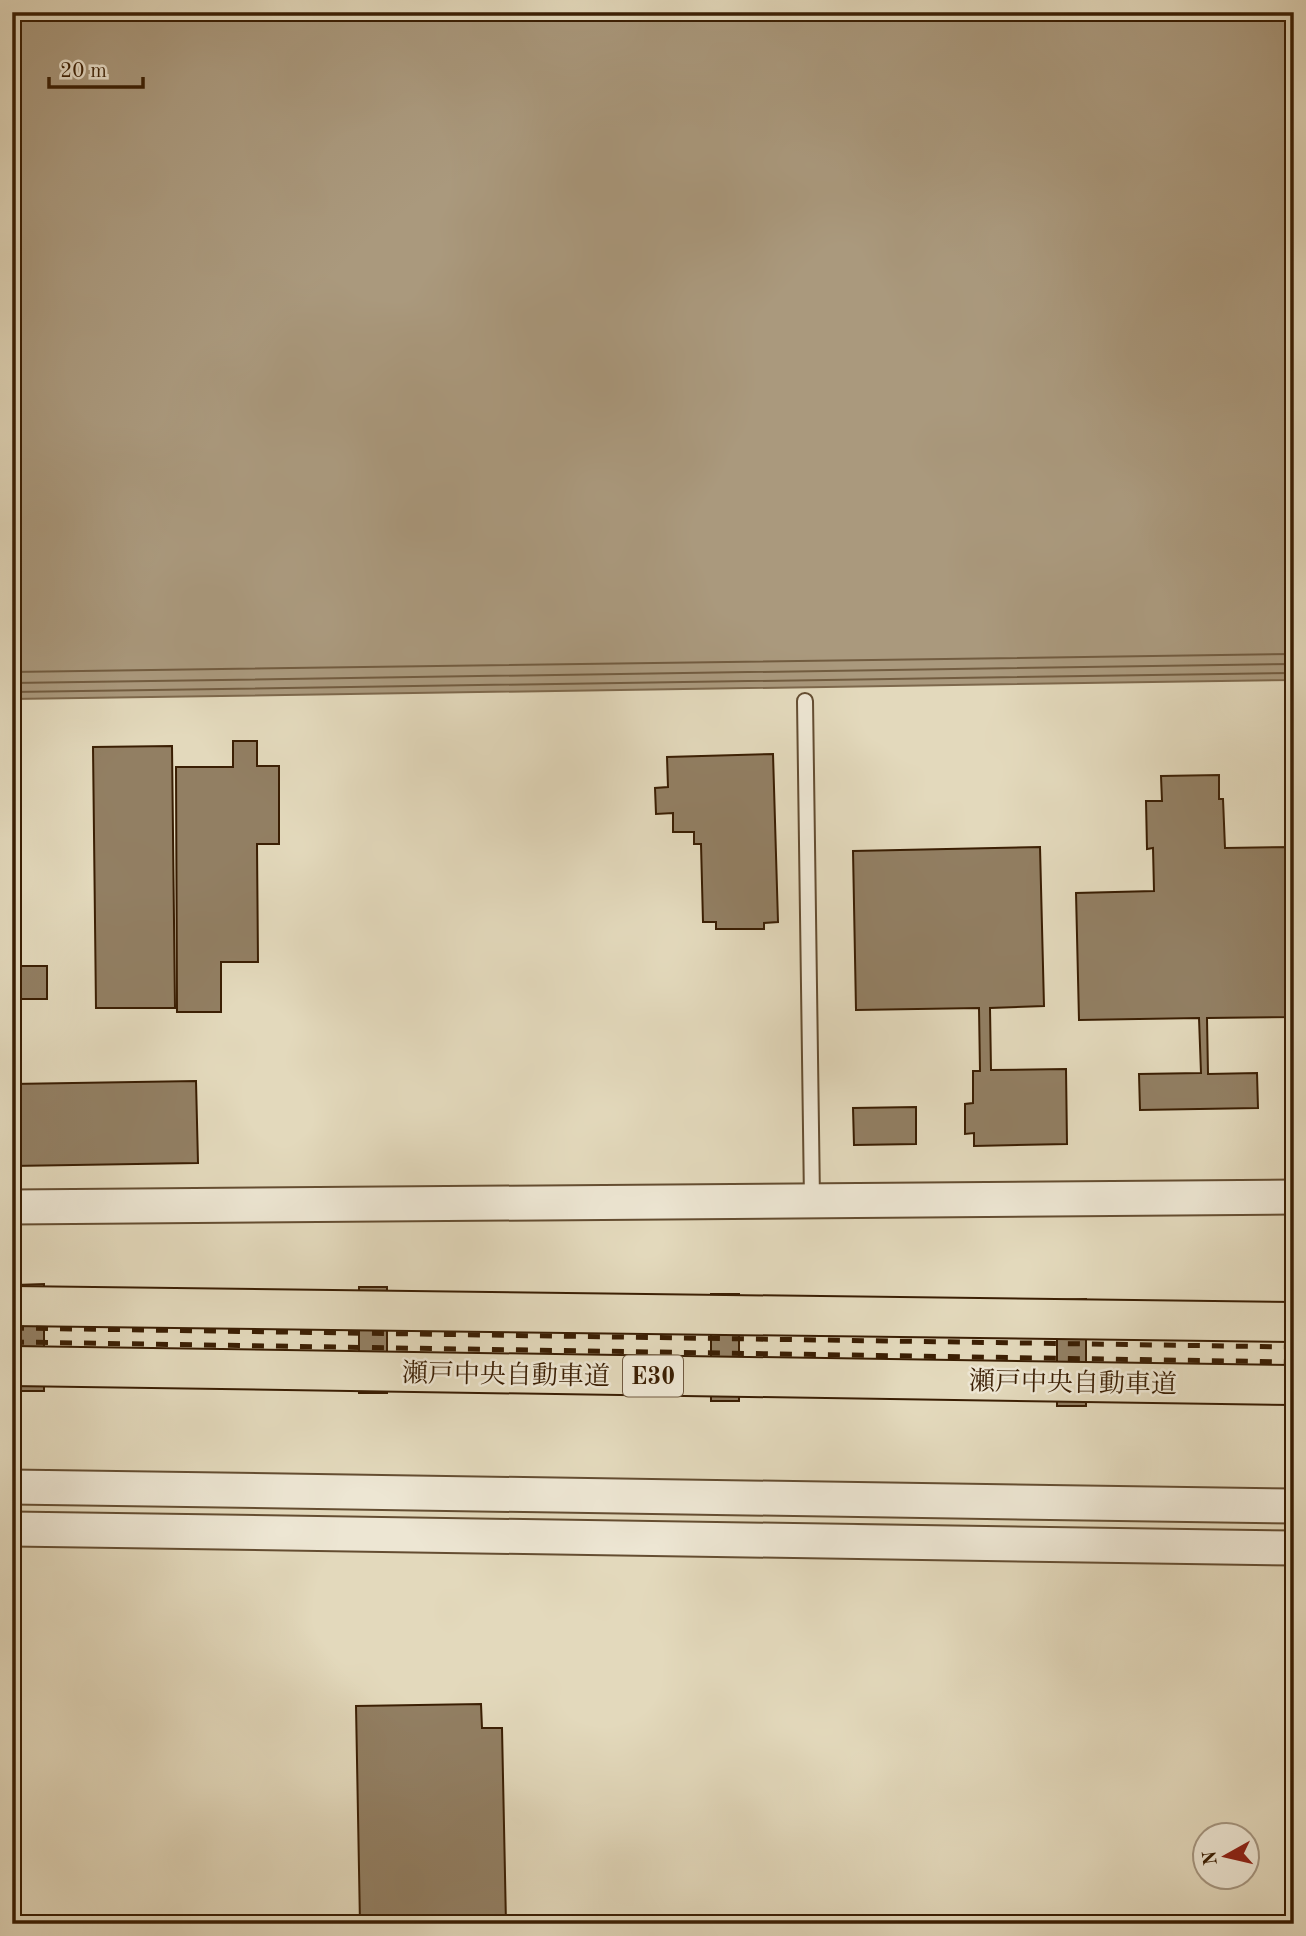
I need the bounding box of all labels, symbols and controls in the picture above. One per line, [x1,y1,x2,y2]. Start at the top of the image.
scale bar [49,46,144,90]
text: 20 m [60,61,107,82]
road number: E30 [623,1356,683,1396]
street label: 瀬戸中央自動車道 [402,1359,610,1391]
street label: 瀬戸中央自動車道 [969,1367,1177,1399]
north arrow [1190,1820,1260,1890]
text: N [1201,1849,1222,1867]

